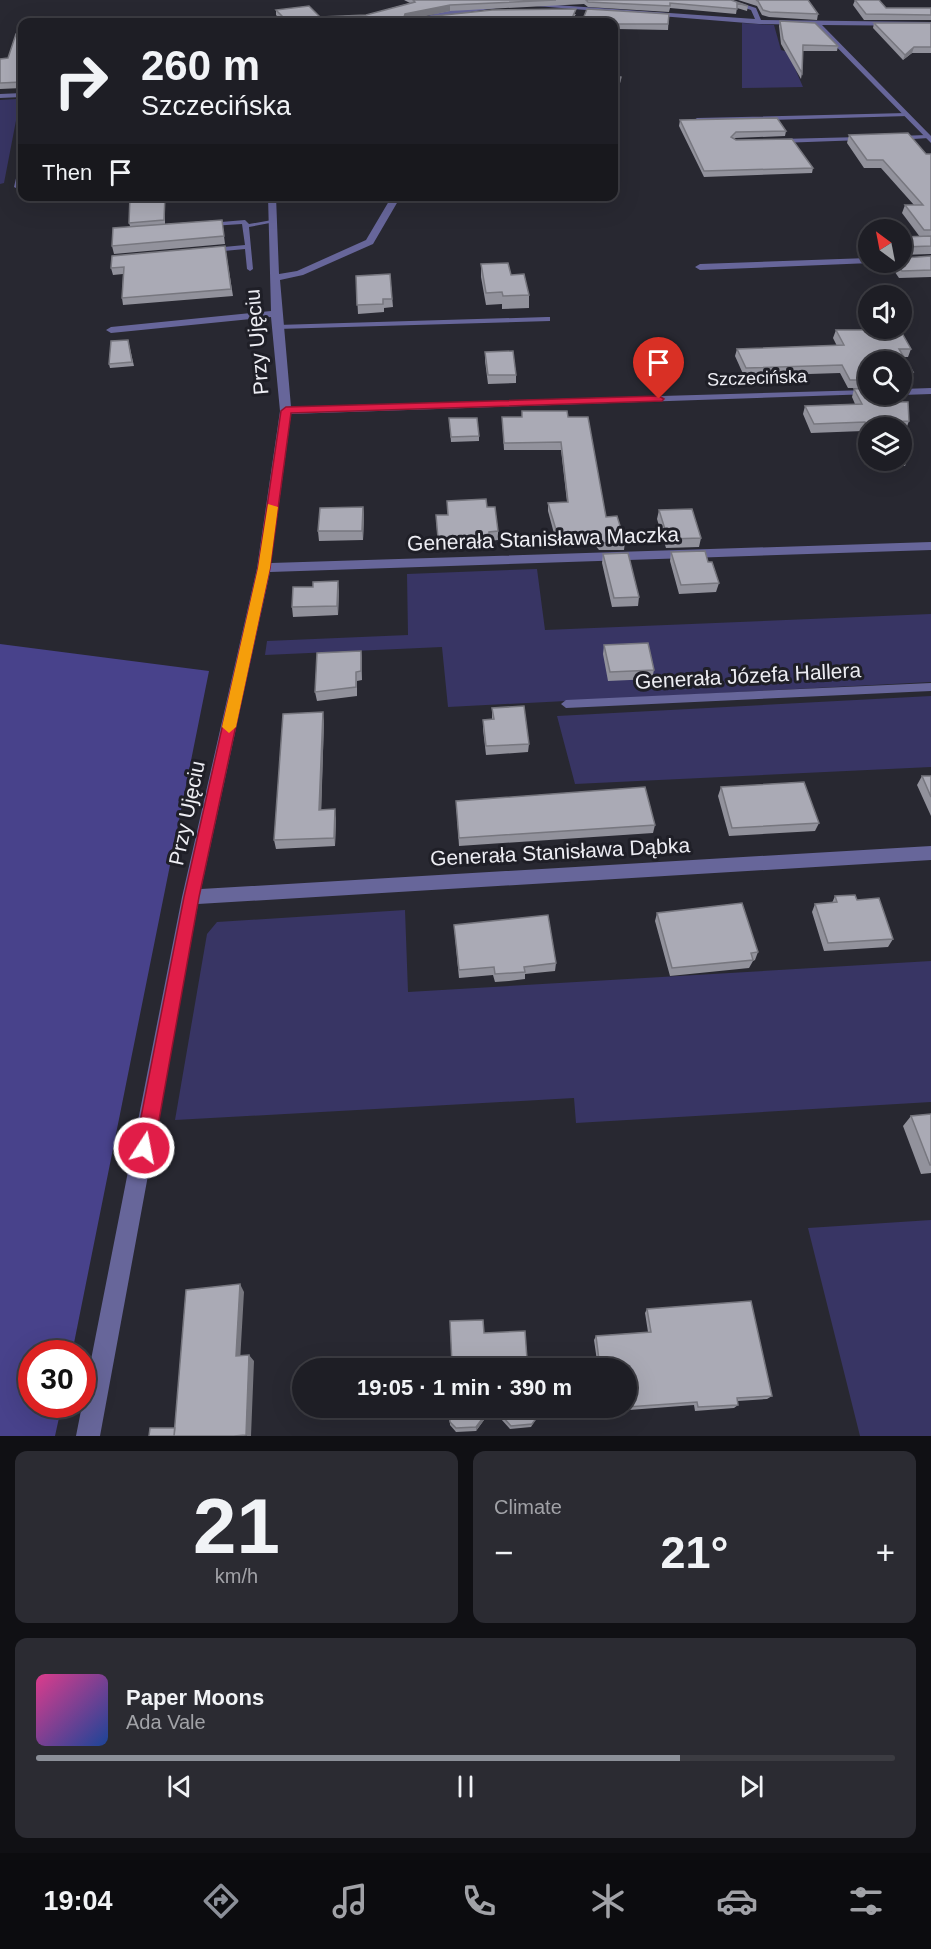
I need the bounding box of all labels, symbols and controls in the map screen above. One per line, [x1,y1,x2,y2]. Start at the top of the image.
icon: right [42,42,120,120]
text: 260 m [141,42,260,89]
text: Szczecińska [141,91,291,121]
icon: arrive [104,156,137,189]
text: Then [42,160,92,185]
north arrow [858,219,912,273]
map controls [858,219,912,471]
button: sound [858,285,912,339]
street label: Przy Ujęciu [240,288,273,396]
pin [633,337,684,399]
icon: arrive [642,346,675,379]
button: search [858,351,912,405]
street label: Szczecińska [707,366,808,390]
button: layers [858,417,912,471]
street label: Generała Stanisława Maczka [407,522,680,555]
street label: Generała Józefa Hallera [634,658,862,693]
street label: Przy Ujęciu [164,759,209,867]
street label: Generała Stanisława Dąbka [429,833,691,870]
position arrow [112,1116,176,1180]
speed limit sign: 30 [18,1340,96,1418]
text: 19:05 · 1 min · 390 m [357,1375,572,1400]
text: 21 [193,1482,280,1570]
text: Climate [494,1496,562,1518]
text: 21° [660,1527,729,1578]
text: − [494,1534,513,1571]
text: + [876,1534,895,1571]
text: km/h [215,1565,258,1587]
text: Paper Moons [126,1685,264,1710]
text: Ada Vale [126,1711,206,1733]
icon: previous [163,1770,196,1803]
icon: pause [449,1770,482,1803]
icon: next [735,1770,768,1803]
icon: directions [200,1880,242,1922]
icon: music [329,1880,371,1922]
icon: phone [458,1880,500,1922]
icon: climate [587,1880,629,1922]
icon: car [716,1880,758,1922]
icon: filters [845,1880,887,1922]
text: 19:04 [44,1886,113,1916]

